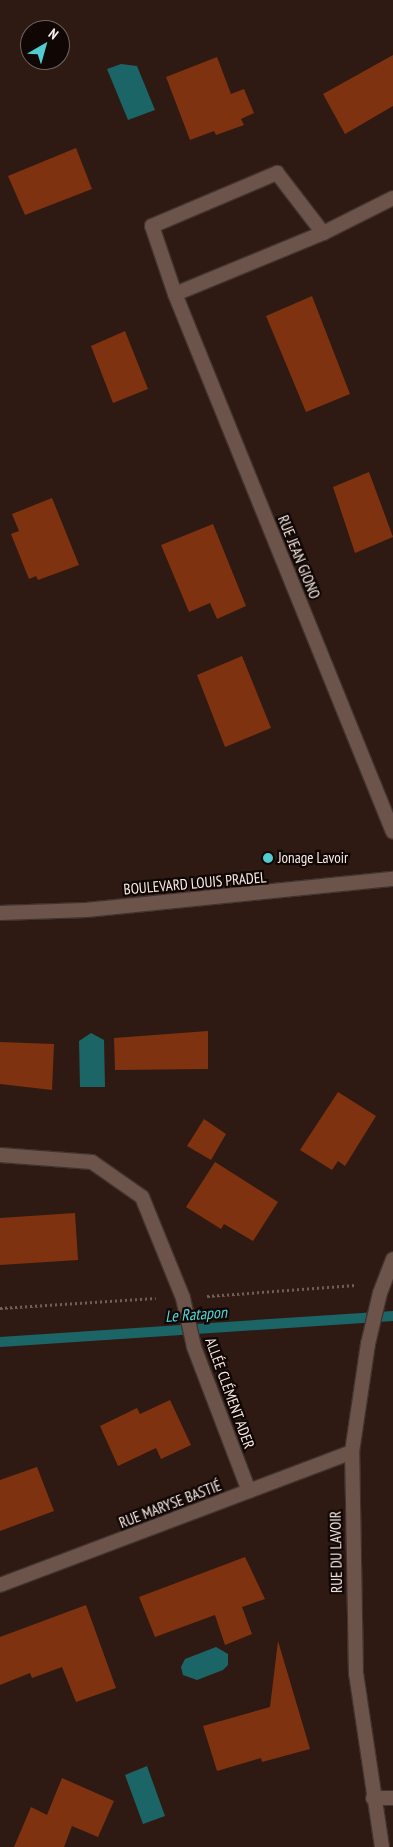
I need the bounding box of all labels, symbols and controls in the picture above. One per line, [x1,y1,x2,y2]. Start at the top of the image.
north arrow [20,20,70,70]
text: N [45,25,62,43]
street label: RUE JEAN GIONO [274,513,324,601]
place label: Jonage Lavoir [278,849,348,867]
marker: Jonage Lavoir [262,852,274,864]
street label: BOULEVARD LOUIS PRADEL [123,868,267,898]
water label: Le Ratapon [165,1302,227,1326]
street label: ALLÉE CLÉMENT ADER [201,1335,259,1451]
street label: RUE MARYSE BASTIÉ [116,1476,224,1532]
street label: RUE DU LAVOIR [326,1511,346,1593]

